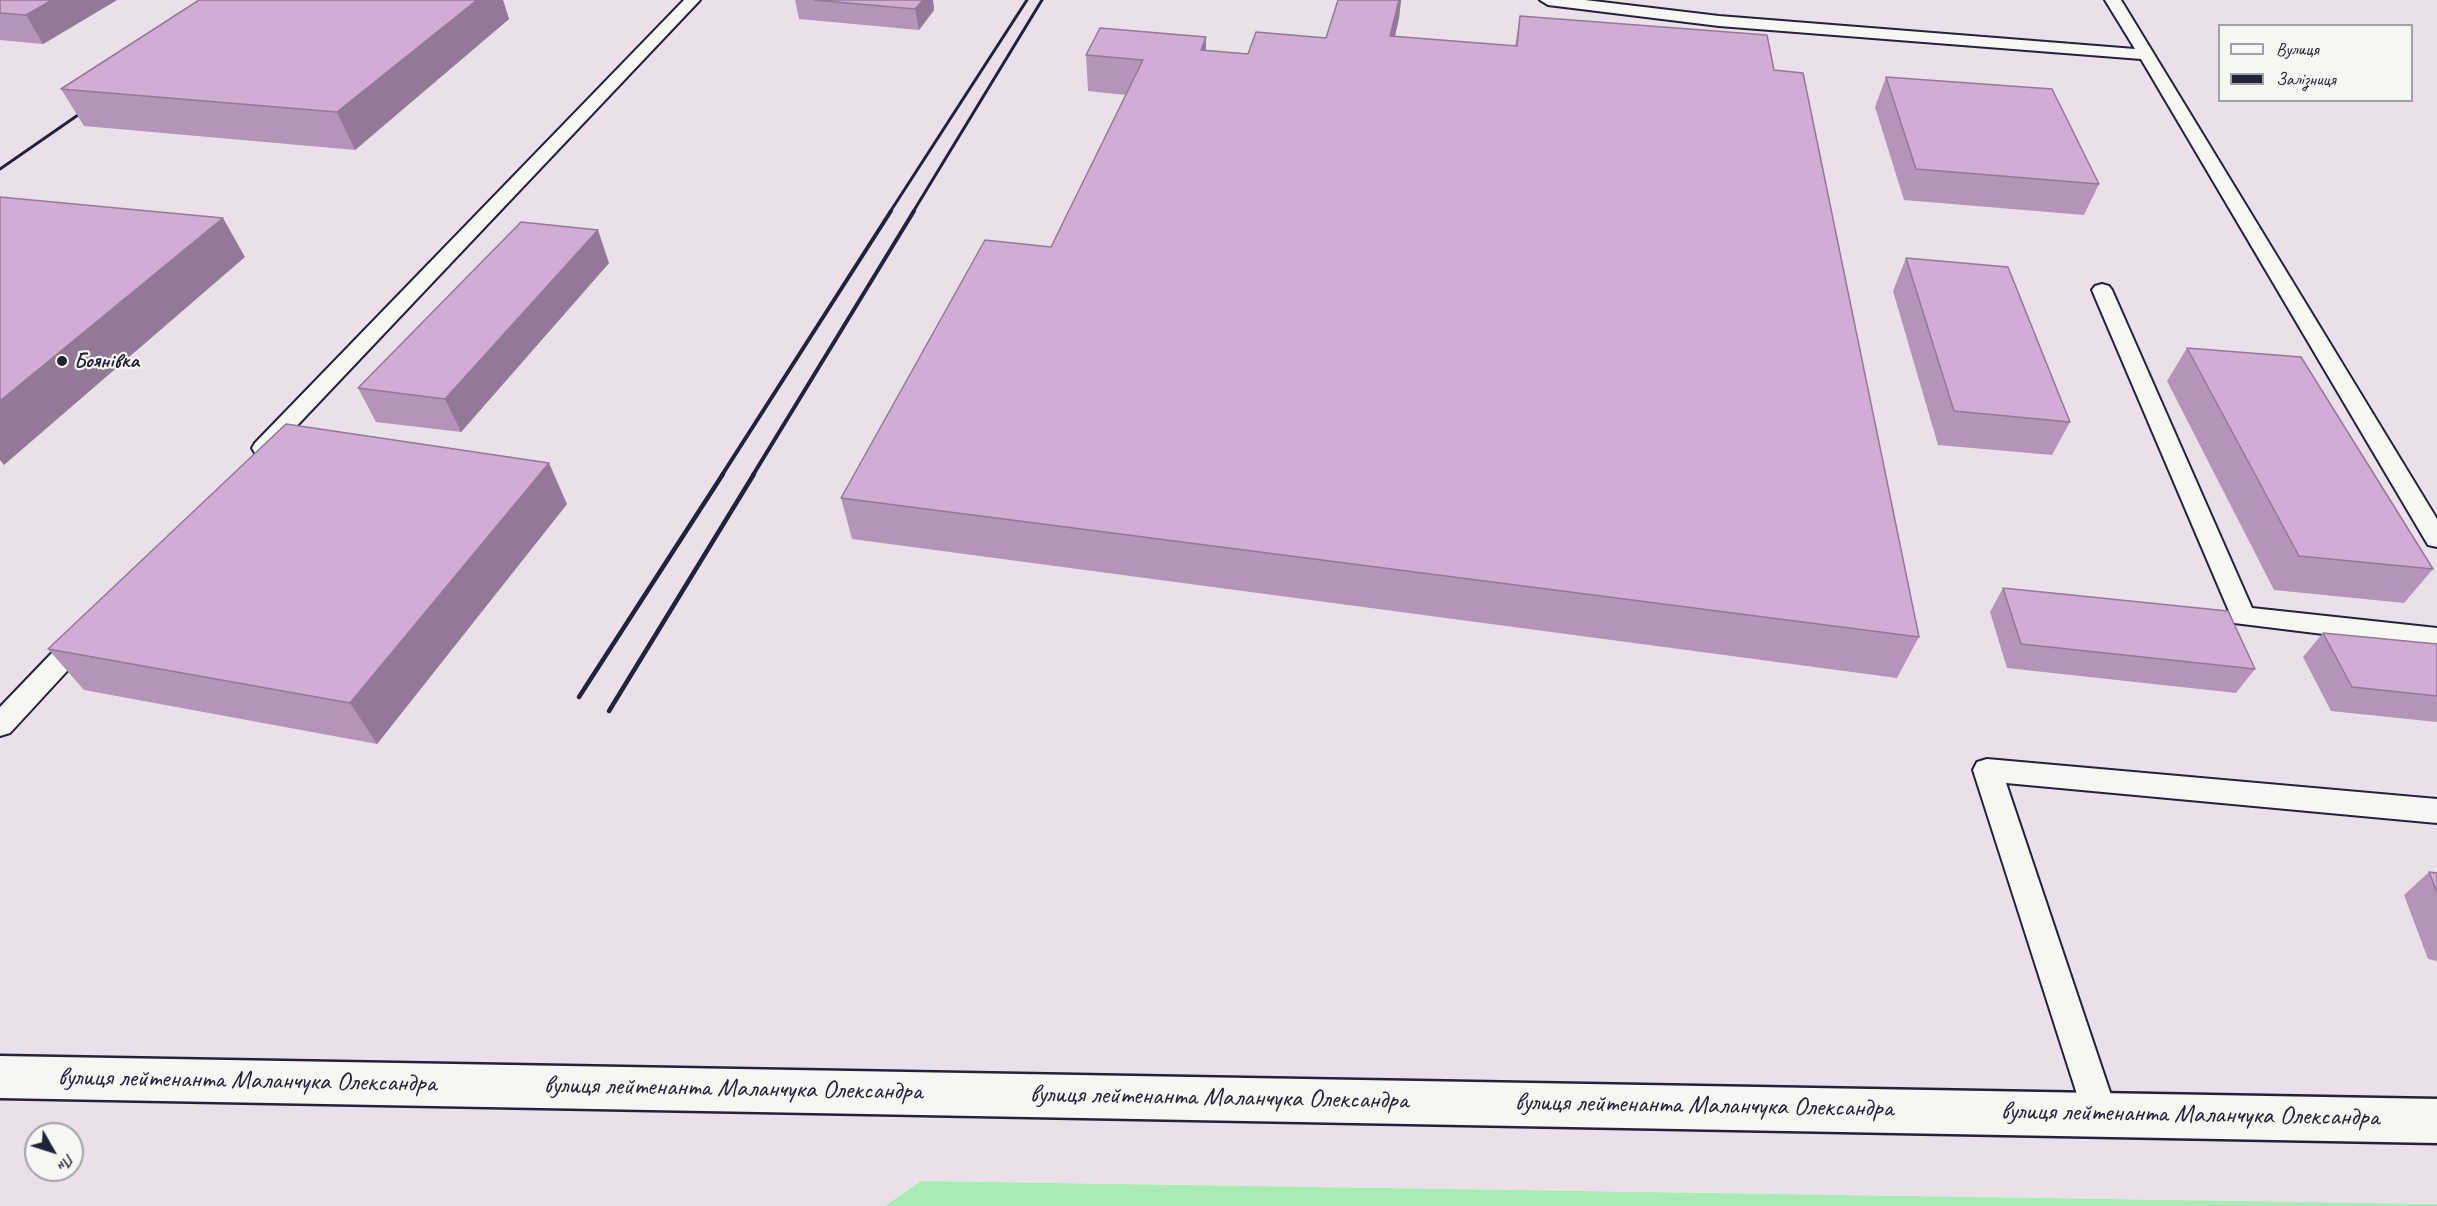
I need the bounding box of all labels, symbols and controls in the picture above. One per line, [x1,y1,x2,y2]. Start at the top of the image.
legend [2218,24,2413,102]
text: Вулиця [2276,38,2319,60]
text: Залізниця [2276,68,2336,90]
place label: Боянівка [74,348,139,374]
marker: Боянівка [55,354,69,368]
street label: вулиця лейтенанта Маланчука Олександра [58,1062,436,1100]
street label: вулиця лейтенанта Маланчука Олександра [544,1070,922,1108]
street label: вулиця лейтенанта Маланчука Олександра [1030,1079,1408,1117]
street label: вулиця лейтенанта Маланчука Олександра [1515,1087,1893,1125]
street label: вулиця лейтенанта Маланчука Олександра [2001,1096,2379,1134]
north arrow [24,1122,84,1182]
text: Пн [53,1149,79,1175]

